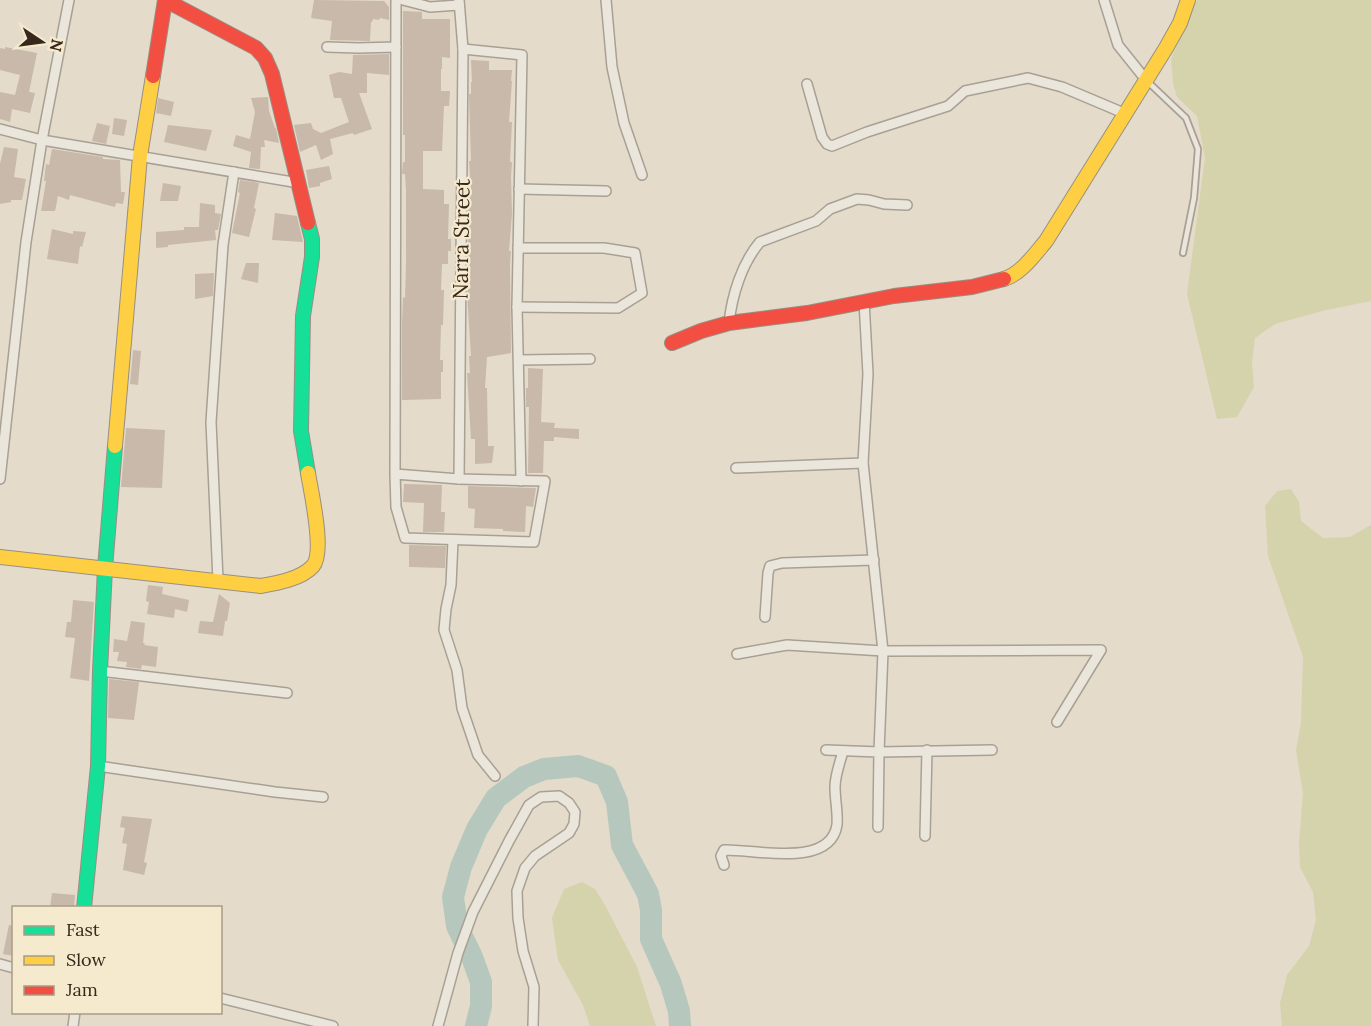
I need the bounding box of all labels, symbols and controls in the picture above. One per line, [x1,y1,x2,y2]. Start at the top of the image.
north arrow [12,12,72,72]
text: N [45,37,68,54]
street label: Narra Street [446,178,476,300]
legend [12,906,222,1014]
text: Fast [66,918,100,941]
text: Slow [66,948,106,971]
text: Jam [65,978,98,1001]

